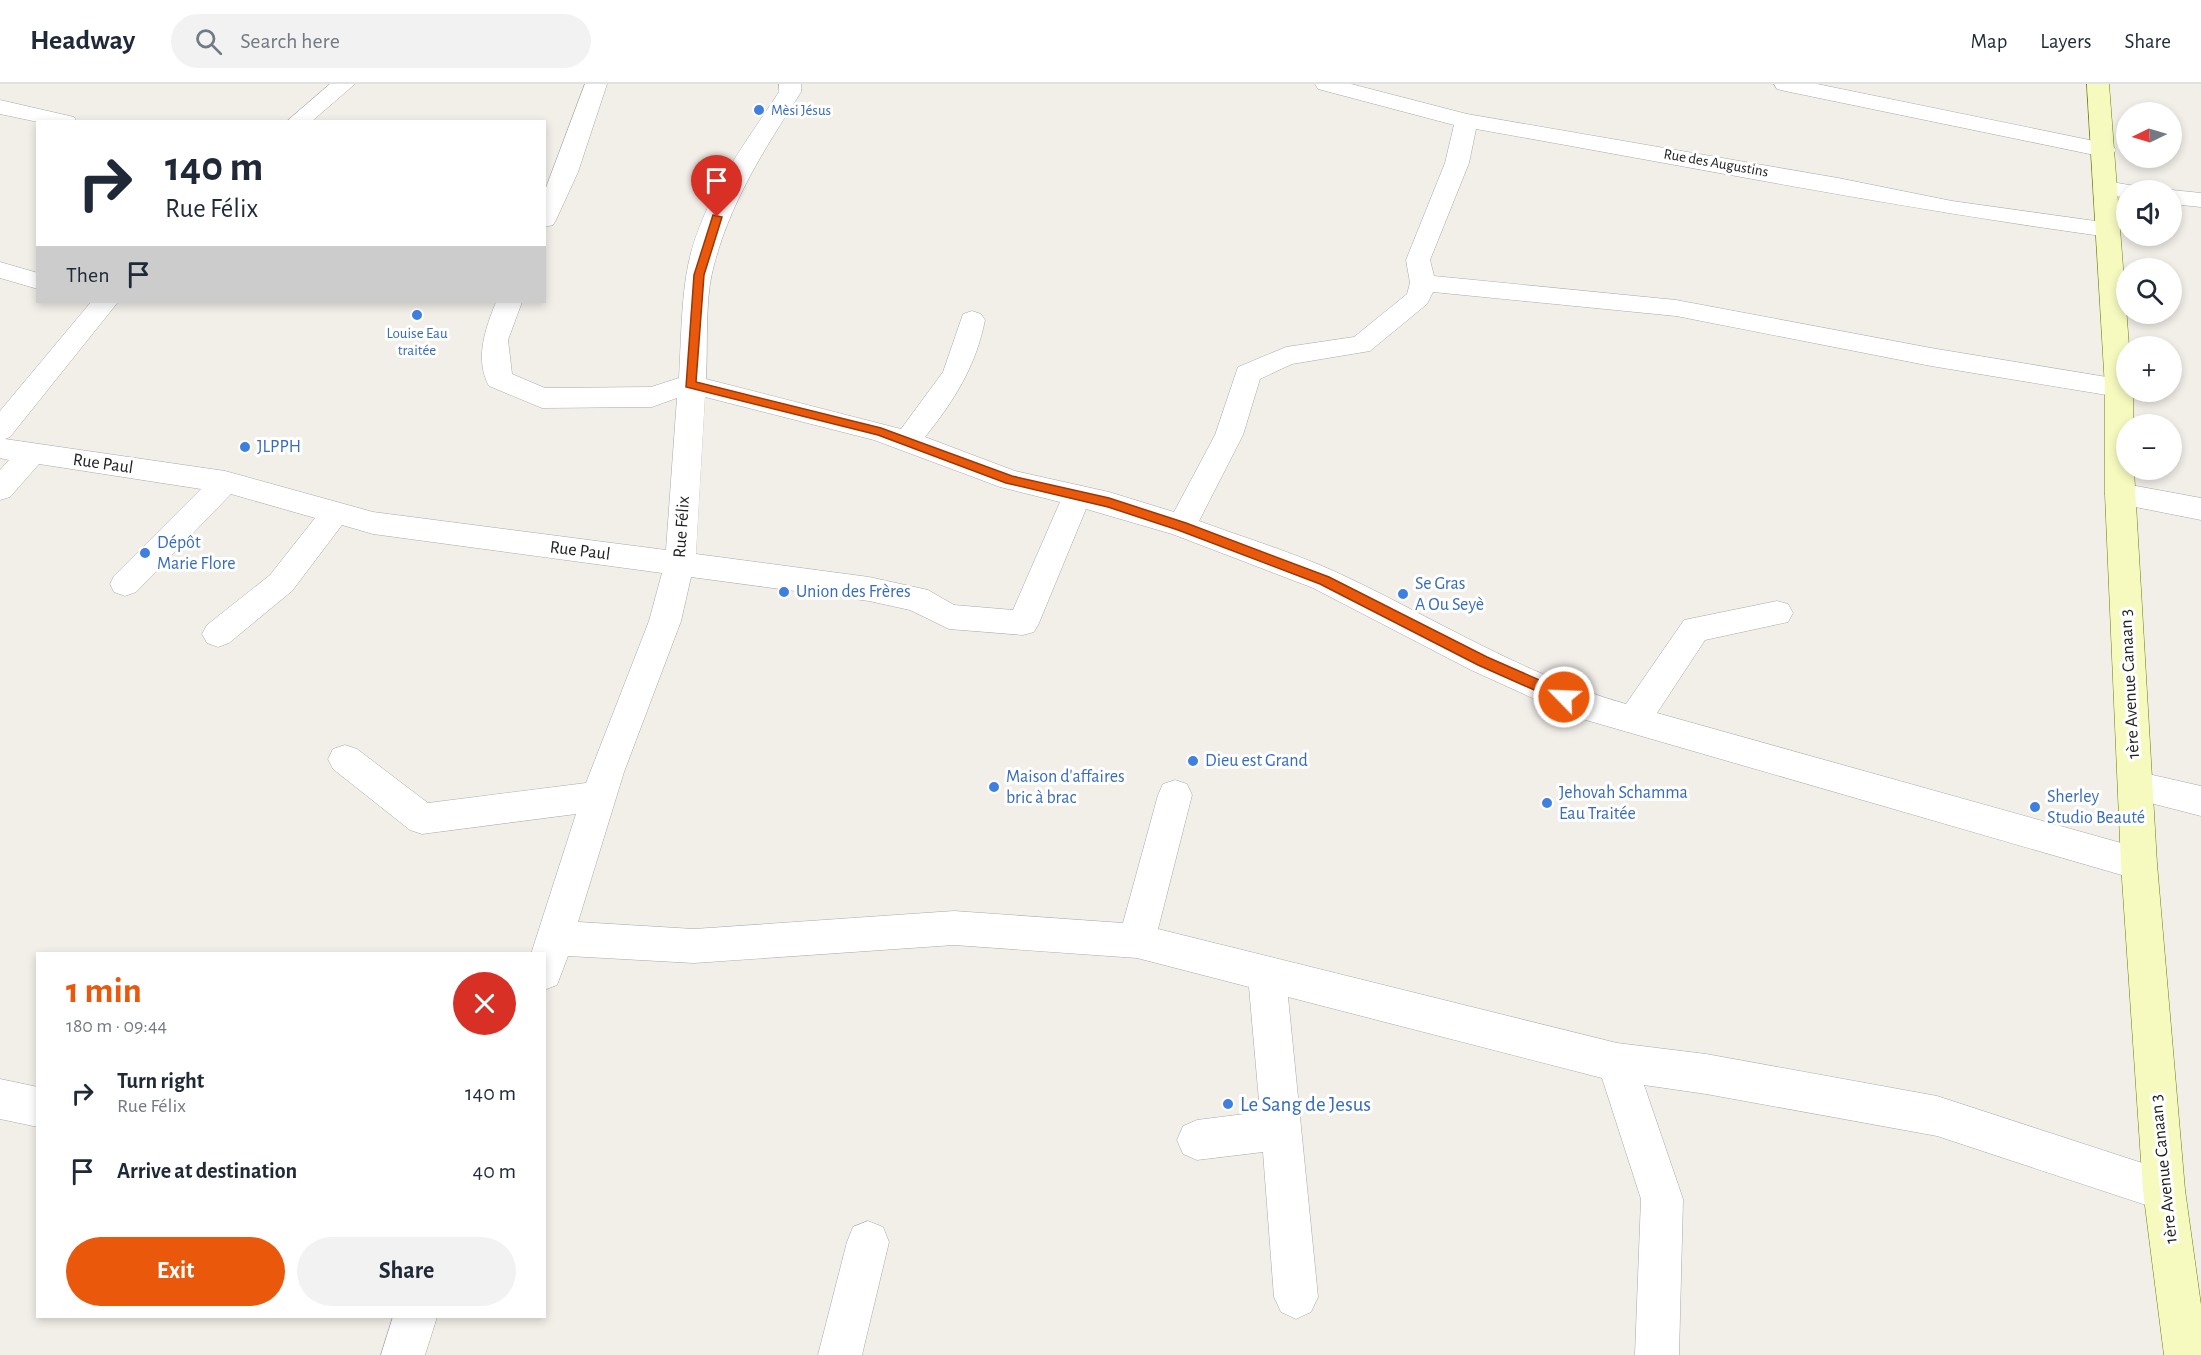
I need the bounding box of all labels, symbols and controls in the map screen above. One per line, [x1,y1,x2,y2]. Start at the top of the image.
search box [171,14,591,68]
icon: search [192,25,225,58]
text: Headway [30,27,135,55]
text: Search here [240,30,340,52]
text: Map [1971,31,2007,52]
text: Layers [2040,31,2091,52]
text: Share [2124,31,2171,52]
north arrow [2116,102,2182,168]
map controls [2116,102,2182,480]
marker: Mèsi Jésus [752,103,766,117]
place label: Mèsi Jésus [771,103,831,118]
icon: right [66,144,144,222]
text: 140 m [165,146,263,188]
street label: Rue des Augustins [1663,146,1769,180]
pin [691,155,742,217]
icon: arrive [700,164,733,197]
button: sound [2116,180,2182,246]
text: Rue Félix [165,195,258,222]
icon: arrive [122,258,155,291]
button: search [2116,258,2182,324]
text: Then [66,264,110,286]
marker: Louise Eau traitée [410,308,424,322]
place label: Louise Eau traitée [386,326,448,358]
button: + [2116,336,2182,402]
button: − [2116,414,2182,480]
place label: JLPPH [257,438,301,456]
marker: JLPPH [238,440,252,454]
street label: Rue Paul [72,451,134,477]
street label: Rue Félix [671,495,693,559]
place label: Dépôt Marie Flore [157,534,236,573]
street label: Rue Paul [549,538,611,564]
marker: Dépôt Marie Flore [138,546,152,560]
place label: Se Gras A Ou Seyè [1415,575,1484,614]
place label: Union des Frères [796,583,911,601]
marker: Union des Frères [777,585,791,599]
marker: Se Gras A Ou Seyè [1396,587,1410,601]
street label: 1ère Avenue Canaan 3 [2117,609,2143,759]
position arrow [1532,665,1596,729]
place label: Dieu est Grand [1205,752,1308,770]
marker: Dieu est Grand [1186,754,1200,768]
place label: Maison d'affaires bric à brac [1006,768,1125,807]
marker: Maison d'affaires bric à brac [987,780,1001,794]
place label: Jehovah Schamma Eau Traitée [1559,784,1688,823]
place label: Sherley Studio Beauté [2047,788,2145,827]
marker: Jehovah Schamma Eau Traitée [1540,796,1554,810]
marker: Sherley Studio Beauté [2028,800,2042,814]
button: close [453,972,516,1035]
text: 1 min [66,973,142,1009]
text: 180 m · 09:44 [66,1016,167,1036]
text: Turn right [117,1070,204,1092]
icon: right [66,1077,99,1110]
text: 140 m [465,1082,516,1104]
place label: Le Sang de Jesus [1240,1094,1371,1115]
street label: 1ère Avenue Canaan 3 [2147,1094,2181,1244]
text: Rue Félix [117,1096,186,1116]
marker: Le Sang de Jesus [1221,1097,1235,1111]
icon: arrive [66,1155,99,1188]
text: Arrive at destination [117,1160,297,1182]
text: 40 m [473,1160,516,1182]
button: Exit [66,1237,285,1306]
button: Share [297,1237,516,1306]

